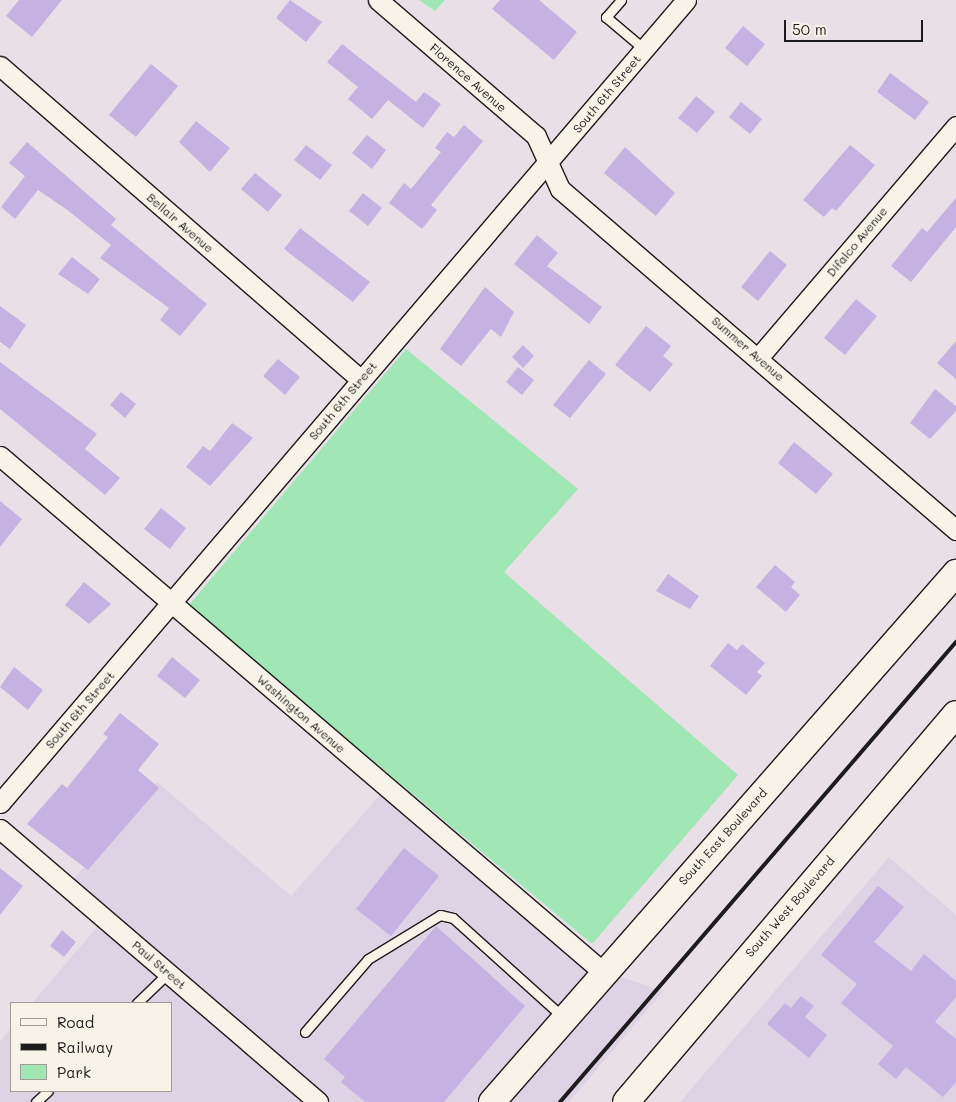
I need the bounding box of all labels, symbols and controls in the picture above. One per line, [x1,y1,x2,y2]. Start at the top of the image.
scale bar [786,10,925,42]
text: 50 m [792,19,827,39]
street label: Florence Avenue [427,41,509,115]
street label: South 6th Street [570,52,644,136]
street label: Bellair Avenue [144,190,216,256]
street label: Difalco Avenue [824,204,890,280]
street label: Summer Avenue [709,314,787,384]
street label: South 6th Street [306,359,380,443]
street label: South 6th Street [43,668,117,752]
street label: Washington Avenue [254,672,348,756]
street label: South East Boulevard [676,786,770,888]
street label: South West Boulevard [742,854,838,960]
street label: Paul Street [129,938,189,992]
legend [10,1002,172,1092]
text: Road [57,1012,94,1032]
text: Railway [57,1037,113,1057]
text: Park [57,1062,91,1082]

